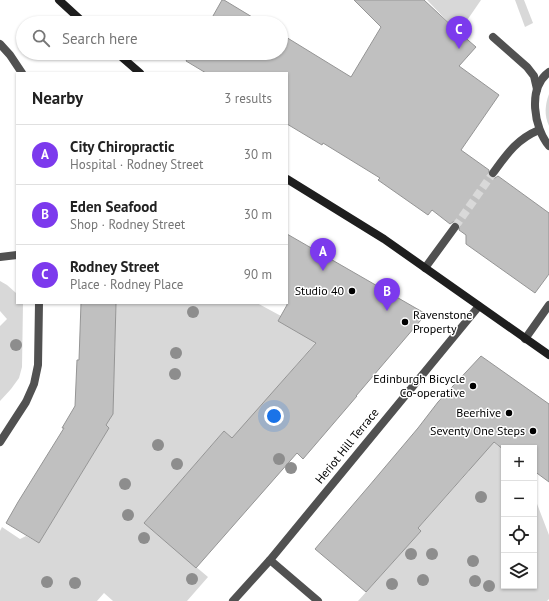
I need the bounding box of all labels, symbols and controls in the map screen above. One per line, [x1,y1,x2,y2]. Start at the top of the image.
search box [16,16,288,60]
pin: C [446,16,472,49]
icon: search [30,27,52,49]
text: Search here [62,29,138,48]
text: Nearby [32,87,83,109]
text: 3 results [224,90,272,107]
text: City Chiropractic [70,137,175,156]
text: A [41,146,49,163]
text: 30 m [244,146,272,163]
text: Hospital · Rodney Street [70,156,204,173]
text: Eden Seafood [70,197,157,216]
text: B [41,206,49,223]
text: 30 m [244,206,272,223]
text: Shop · Rodney Street [70,216,185,233]
pin: A [310,238,336,271]
text: Rodney Street [70,257,159,276]
text: C [41,266,49,283]
text: 90 m [244,266,272,283]
text: Place · Rodney Place [70,276,183,293]
pin: B [374,278,400,311]
place label: Studio 40 [295,283,344,298]
marker: Studio 40 [347,286,357,296]
place label: Ravenstone Property [413,307,472,336]
marker: Ravenstone Property [400,317,410,327]
place label: Edinburgh Bicycle Co-operative [373,371,465,400]
marker: Edinburgh Bicycle Co-operative [468,381,478,391]
street label: Heriot Hill Terrace [312,405,382,486]
place label: Beerhive [456,405,501,420]
your location [264,406,284,426]
marker: Beerhive [504,408,514,418]
place label: Seventy One Steps [430,423,525,438]
marker: Seventy One Steps [528,426,538,436]
map controls [501,445,537,589]
button: + [501,445,537,481]
button: − [501,481,537,517]
button: locate [501,517,537,553]
button: layers [501,553,537,589]

